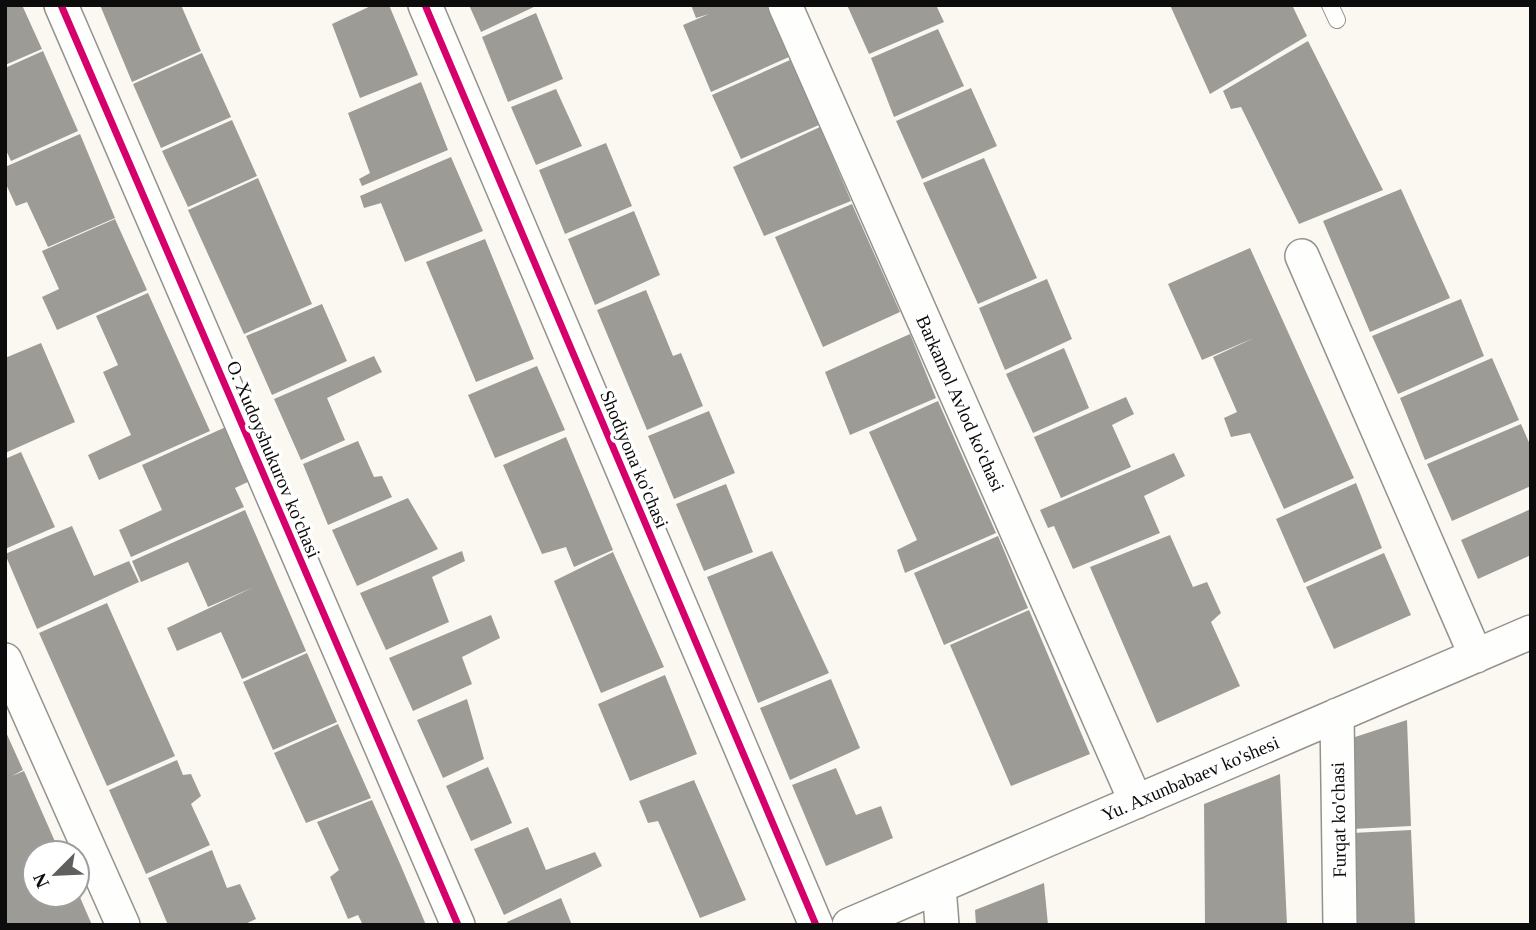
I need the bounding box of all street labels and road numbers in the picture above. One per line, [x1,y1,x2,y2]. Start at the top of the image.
street label: Barkamol Avlod ko'chasi [912,312,1009,495]
street label: O. Xudoyshukurov ko'chasi [222,358,325,561]
street label: Shodiyona ko'chasi [596,387,673,531]
street label: Yu. Axunbabaev ko'shesi [1098,732,1282,825]
street label: Furqat ko'chasi [1327,762,1350,878]

